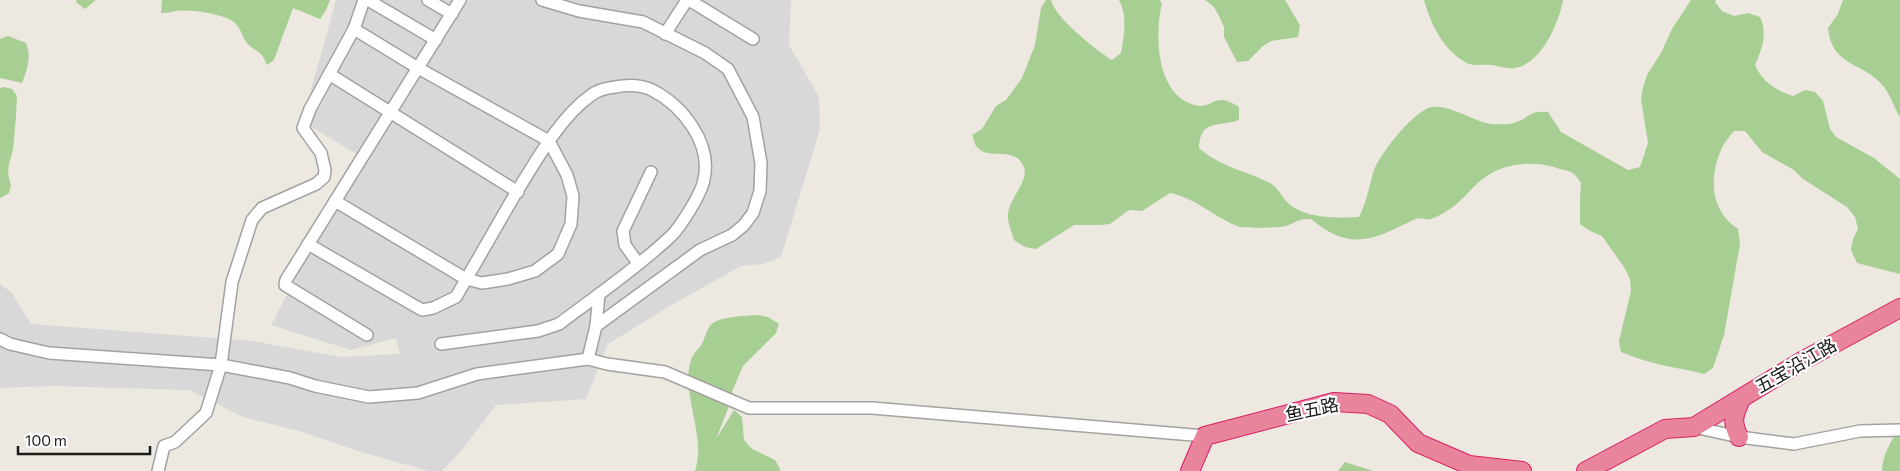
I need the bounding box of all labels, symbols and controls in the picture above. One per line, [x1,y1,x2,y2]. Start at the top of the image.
street label: 五宝沿江路 [1751,333,1840,397]
street label: 鱼五路 [1283,393,1340,425]
scale bar [18,424,150,456]
text: 100 m [25,431,67,449]

